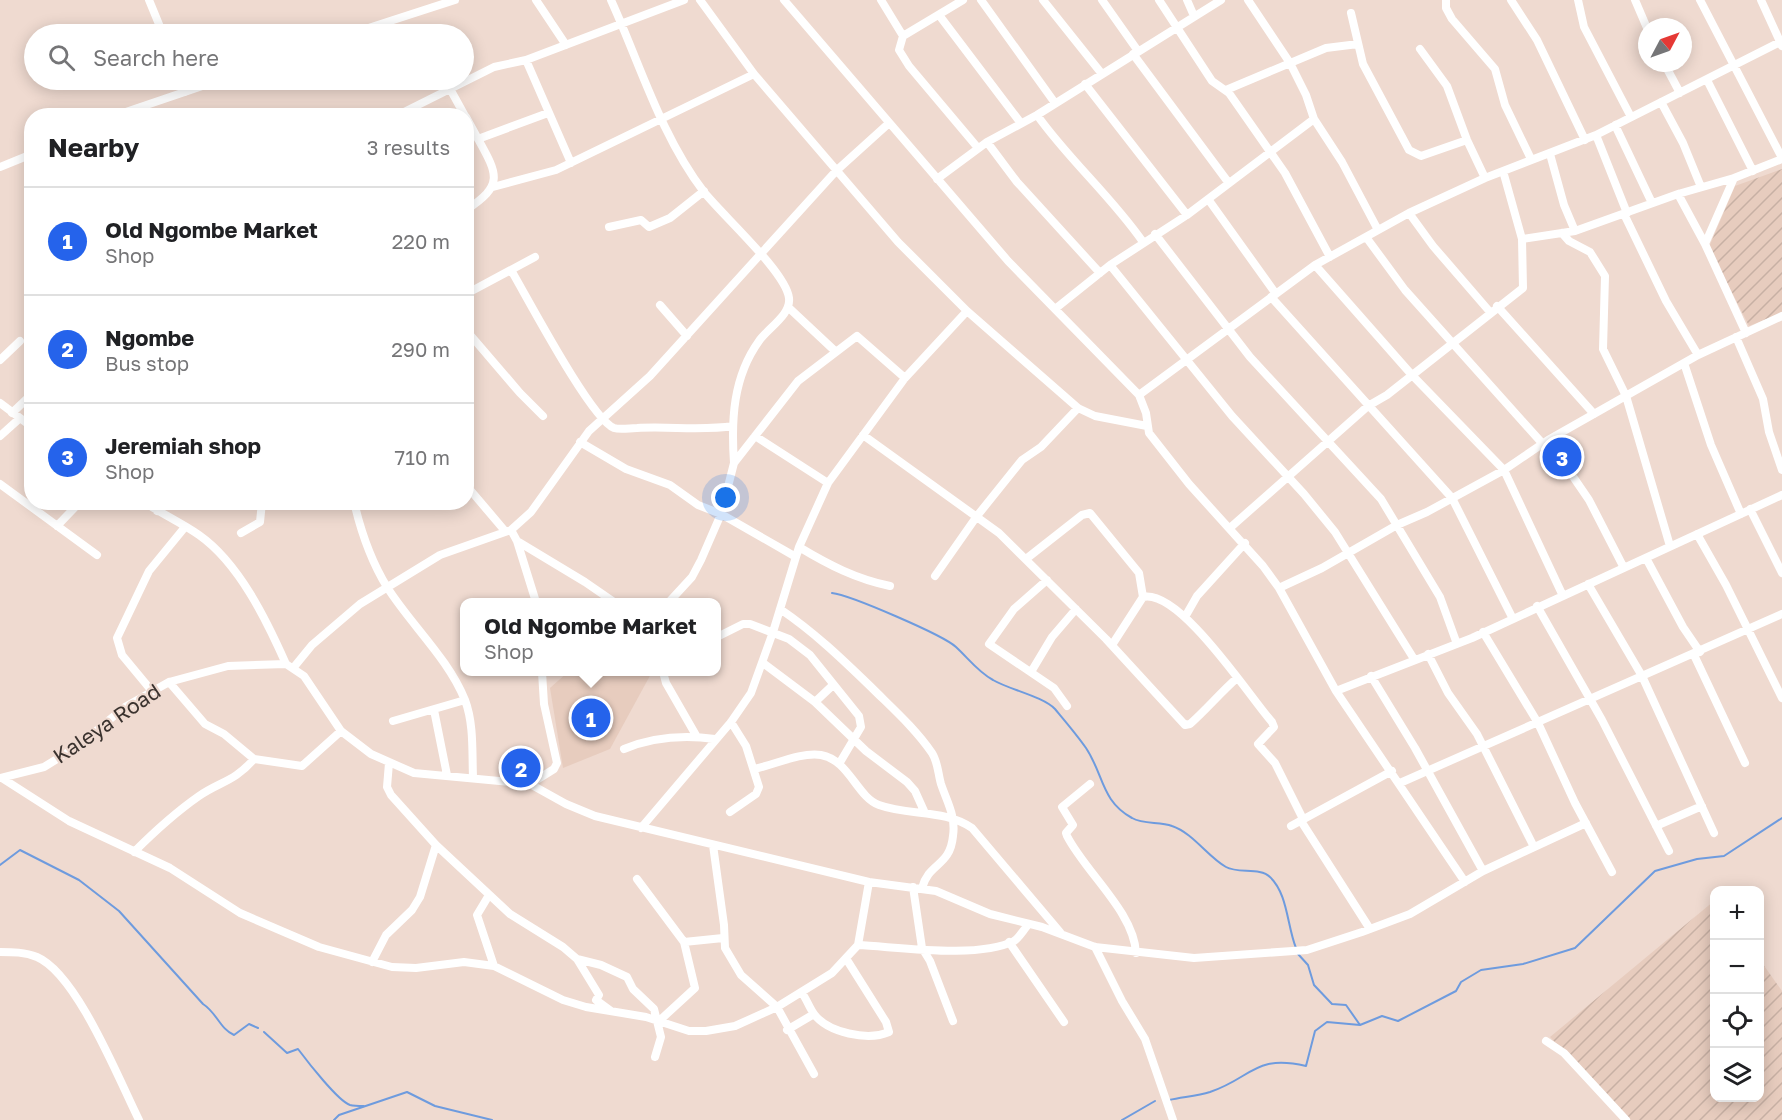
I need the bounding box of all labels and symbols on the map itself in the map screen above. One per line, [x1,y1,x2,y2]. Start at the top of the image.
north arrow [1638,18,1692,72]
pin: 3 [1542,434,1582,480]
your location [711,483,740,512]
street label: Kaleya Road [48,678,165,769]
pin: 1 [572,696,610,740]
pin: 2 [502,746,540,790]

